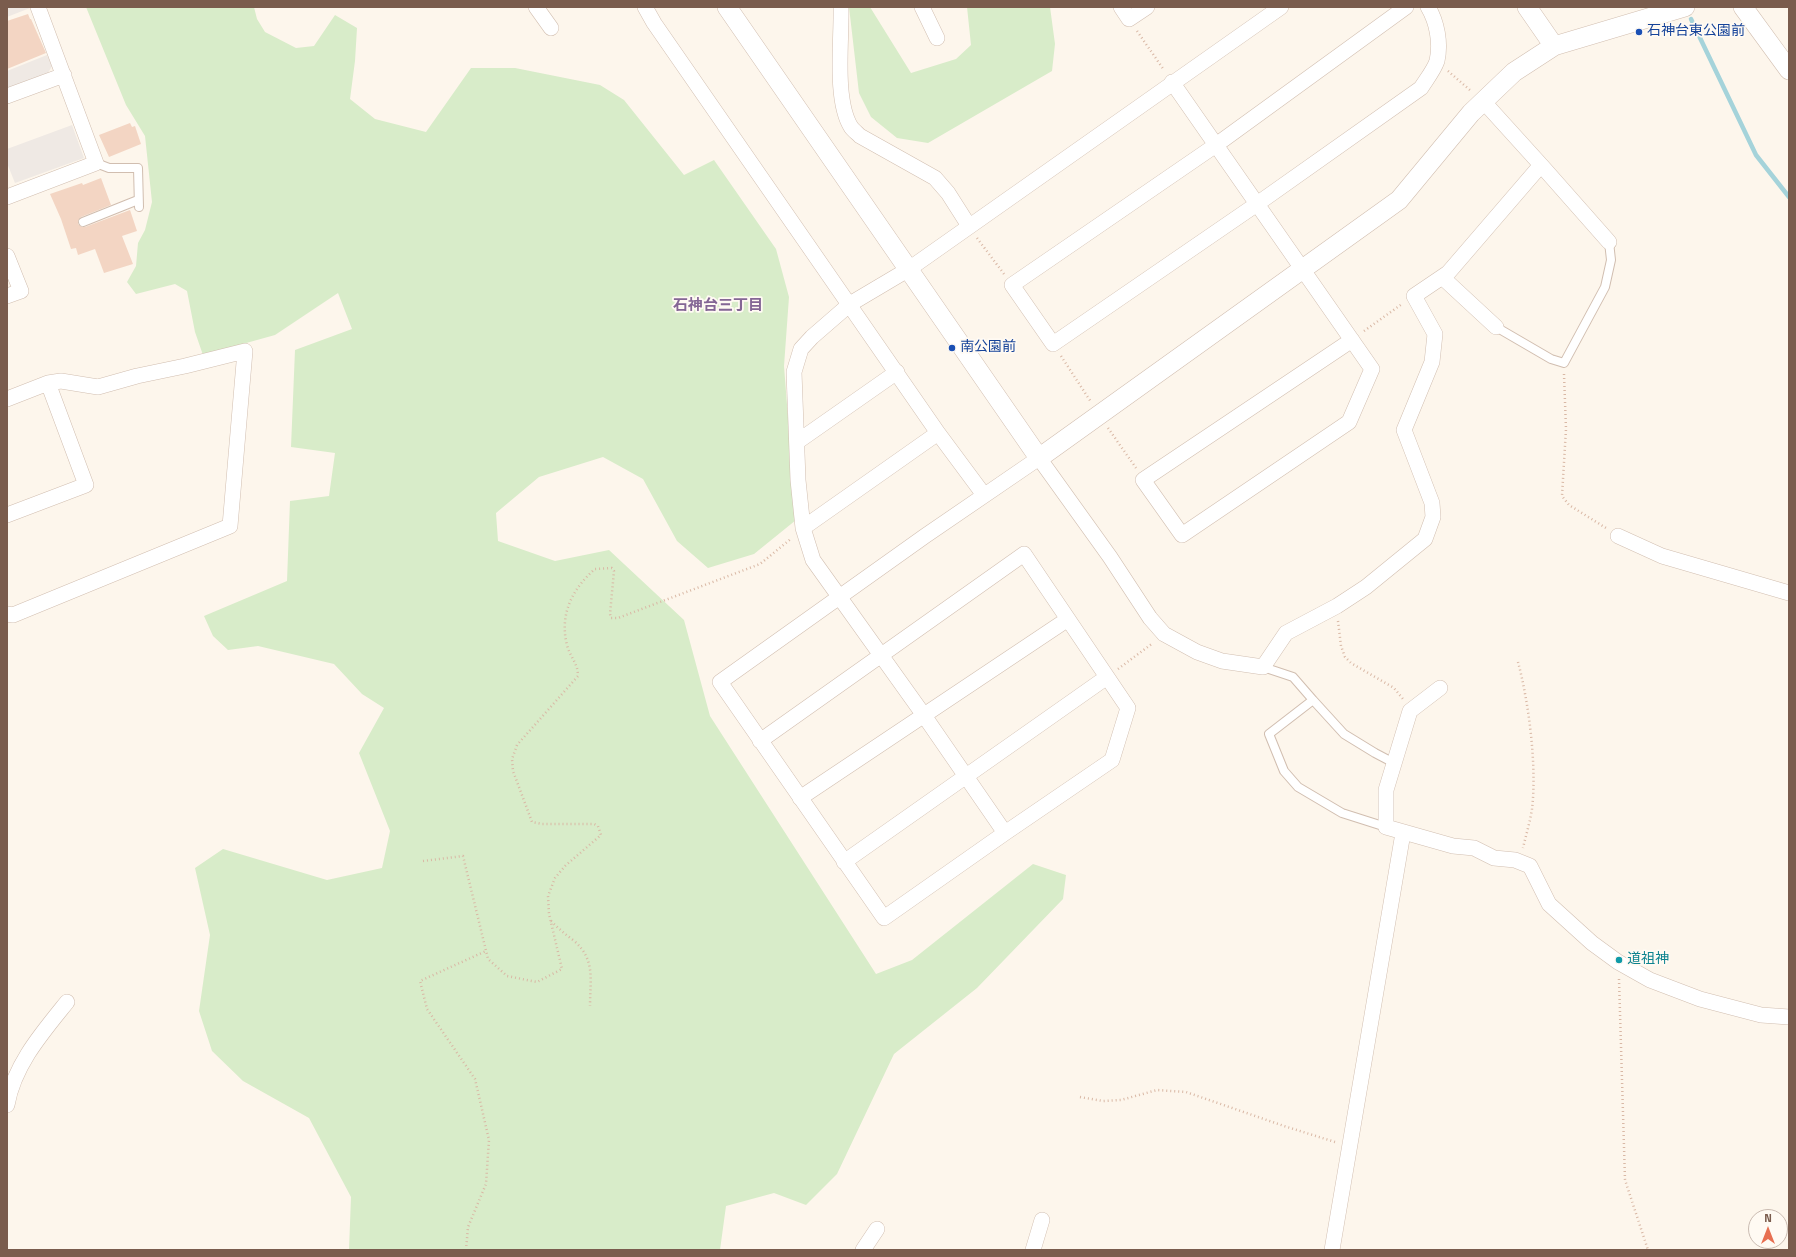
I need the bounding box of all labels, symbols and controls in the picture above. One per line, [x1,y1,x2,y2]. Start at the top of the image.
place label: 石神台東公園前 [1647,24,1745,40]
marker: 石神台東公園前 [1634,27,1644,37]
district label: 石神台三丁目 [673,297,763,315]
place label: 南公園前 [960,340,1016,356]
marker: 南公園前 [947,343,957,353]
place label: 道祖神 [1627,952,1669,968]
marker: 道祖神 [1614,955,1624,965]
north arrow [1748,1209,1788,1249]
text: N [1764,1210,1772,1226]

